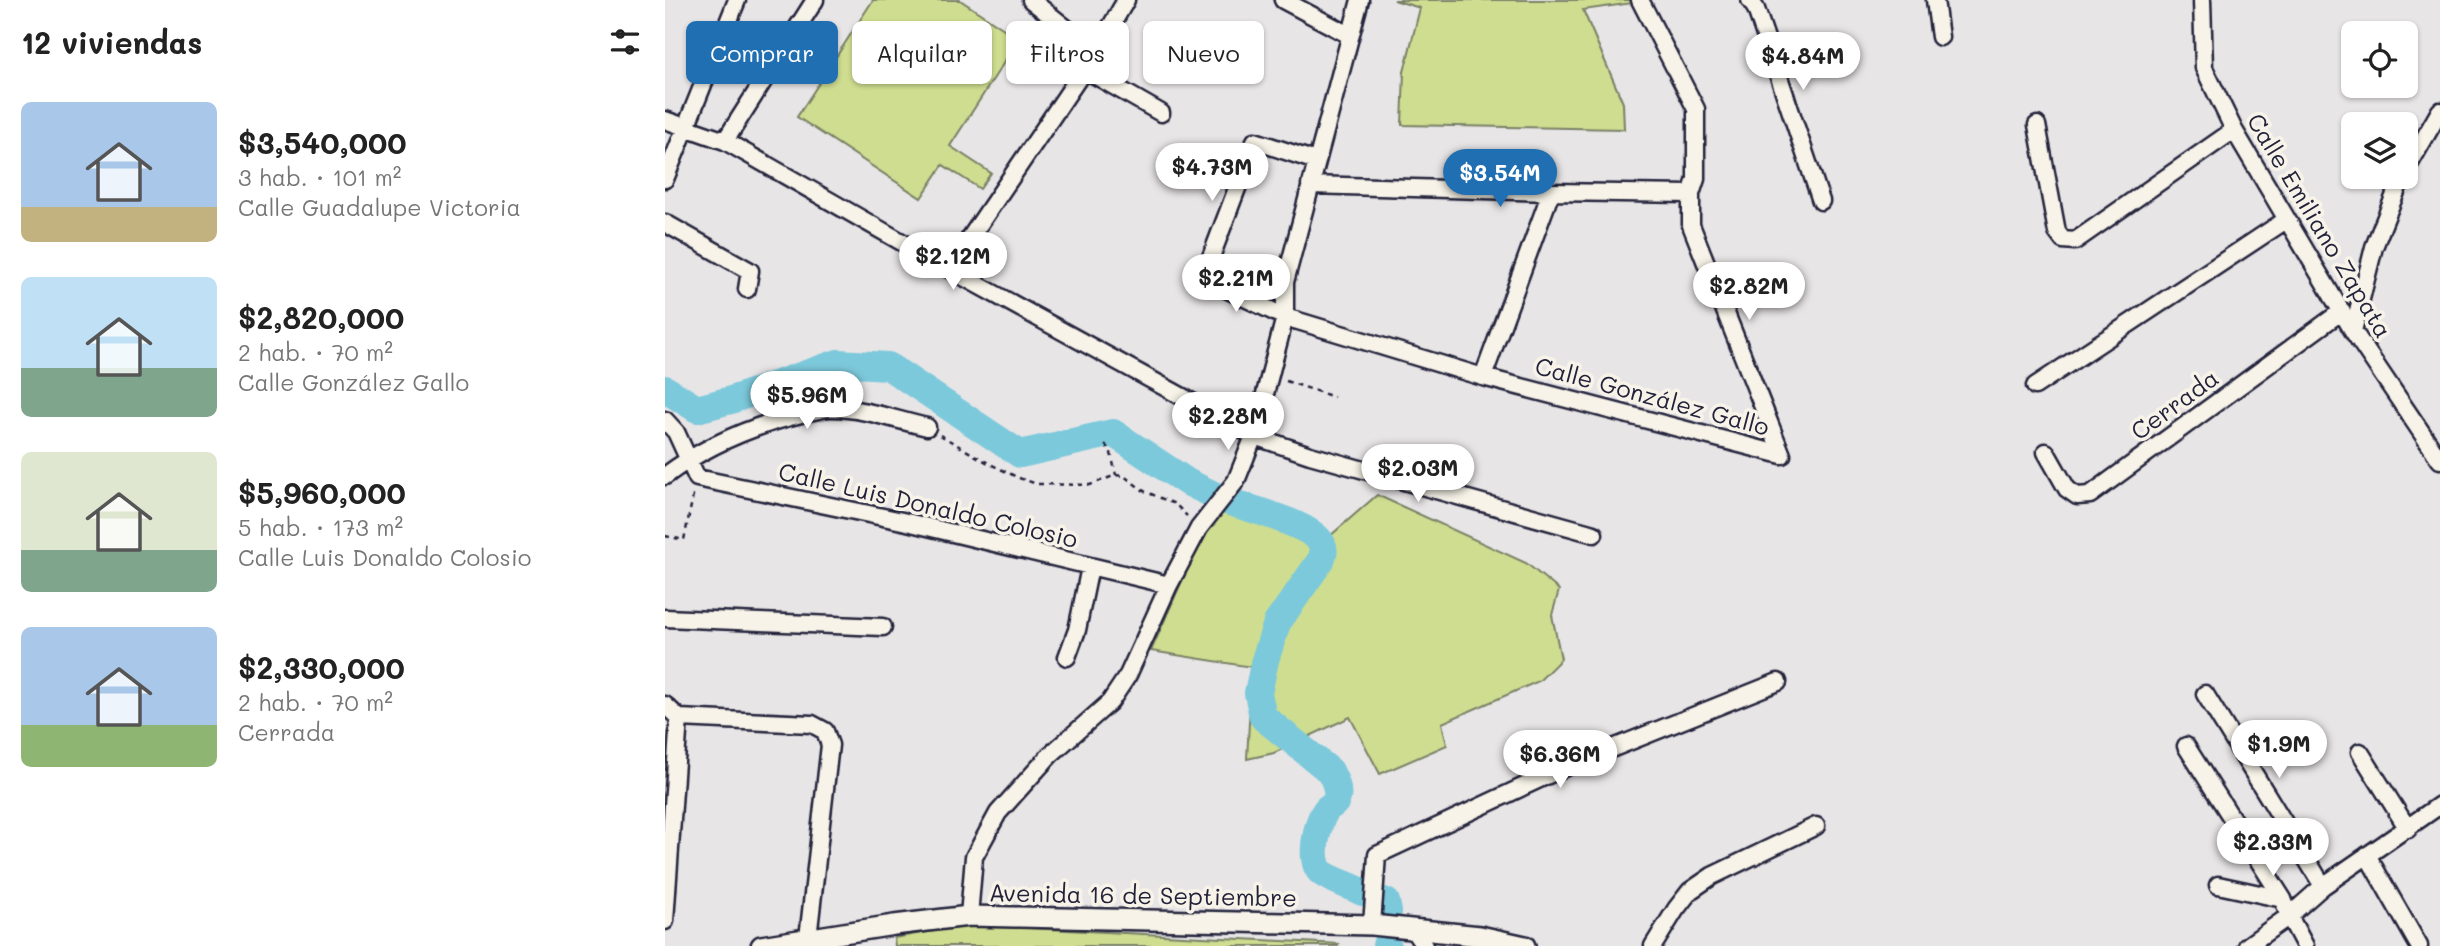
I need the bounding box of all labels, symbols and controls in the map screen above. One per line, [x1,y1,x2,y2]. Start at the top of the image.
chip: Comprar [686,21,838,84]
chip: Alquilar [852,21,992,84]
chip: Filtros [1006,21,1129,84]
chip: Nuevo [1143,21,1264,84]
map controls [2341,21,2418,189]
button: locate [2341,21,2418,98]
text: 12 viviendas [21,22,202,62]
icon: filters [606,23,644,61]
pin: $4.84M [1746,32,1860,92]
text: $4.84M [1761,40,1845,70]
street label: Calle Emiliano Zapata [2241,107,2400,343]
button: layers [2341,112,2418,189]
text: $3,540,000 [238,122,407,162]
icon: home [77,130,161,214]
pin: $4.73M [1155,144,1269,203]
pin: $3.54M [1443,150,1557,209]
text: $4.73M [1171,151,1253,181]
text: $3.54M [1459,157,1541,187]
text: 3 hab. · 101 m² [238,162,401,192]
text: Calle Guadalupe Victoria [238,192,521,222]
pin: $2.12M [896,232,1010,292]
text: $2.12M [915,240,991,270]
pin: $2.21M [1179,254,1293,314]
text: $2.21M [1198,262,1274,292]
pin: $2.82M [1692,262,1806,322]
text: $2.82M [1709,270,1789,300]
text: $2,820,000 [238,297,404,337]
icon: home [77,305,161,389]
text: 2 hab. · 70 m² [238,337,393,367]
street label: Calle González Gallo [1532,349,1773,442]
street label: Cerrada [2124,361,2224,446]
text: Calle González Gallo [238,367,469,397]
pin: $5.96M [750,372,864,431]
text: $5.96M [766,379,848,409]
pin: $2.28M [1171,392,1285,452]
text: $2.28M [1188,400,1268,430]
pin: $2.03M [1361,444,1475,504]
text: $2.03M [1377,452,1459,482]
street label: Calle Luis Donaldo Colosio [776,455,1081,554]
text: $5,960,000 [238,472,406,512]
icon: home [77,480,161,564]
text: 5 hab. · 173 m² [238,512,403,542]
text: Calle Luis Donaldo Colosio [238,542,531,572]
text: $2,330,000 [238,647,405,687]
icon: home [77,655,161,739]
text: 2 hab. · 70 m² [238,687,393,717]
text: Cerrada [238,717,335,747]
pin: $1.9M [2230,720,2328,780]
text: $1.9M [2247,728,2311,758]
pin: $6.36M [1503,730,1617,790]
text: $6.36M [1519,738,1601,768]
pin: $2.33M [2216,818,2330,878]
text: $2.33M [2233,826,2313,856]
street label: Avenida 16 de Septiembre [989,876,1297,913]

